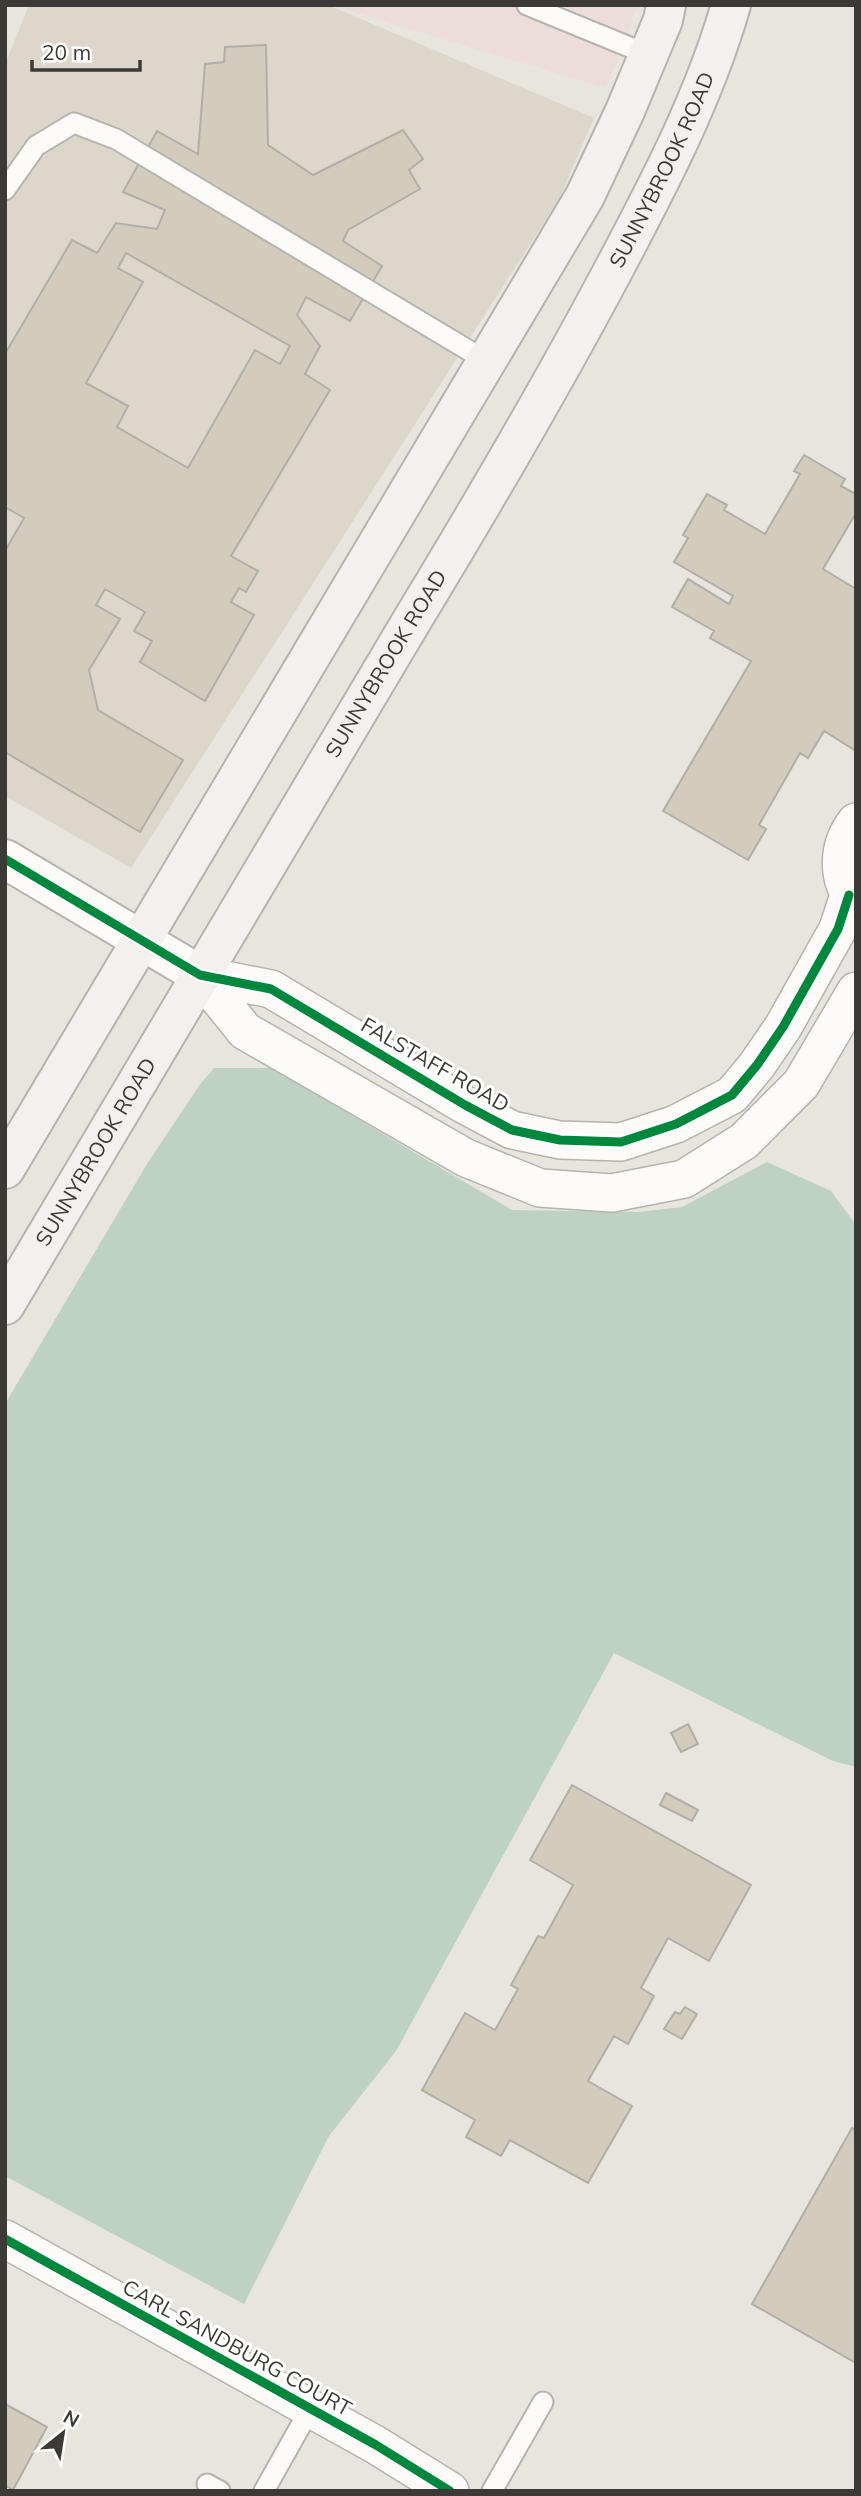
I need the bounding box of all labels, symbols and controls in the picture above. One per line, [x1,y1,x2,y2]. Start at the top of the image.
scale bar [32,28,140,72]
text: 20 m [42,39,91,65]
street label: SUNNYBROOK ROAD [603,68,719,272]
street label: SUNNYBROOK ROAD [319,565,452,762]
street label: FALSTAFF ROAD [357,1011,514,1117]
street label: SUNNYBROOK ROAD [29,1053,161,1250]
street label: CARL SANDBURG COURT [118,2273,357,2421]
north arrow [28,2398,98,2468]
text: N [59,2404,84,2432]

